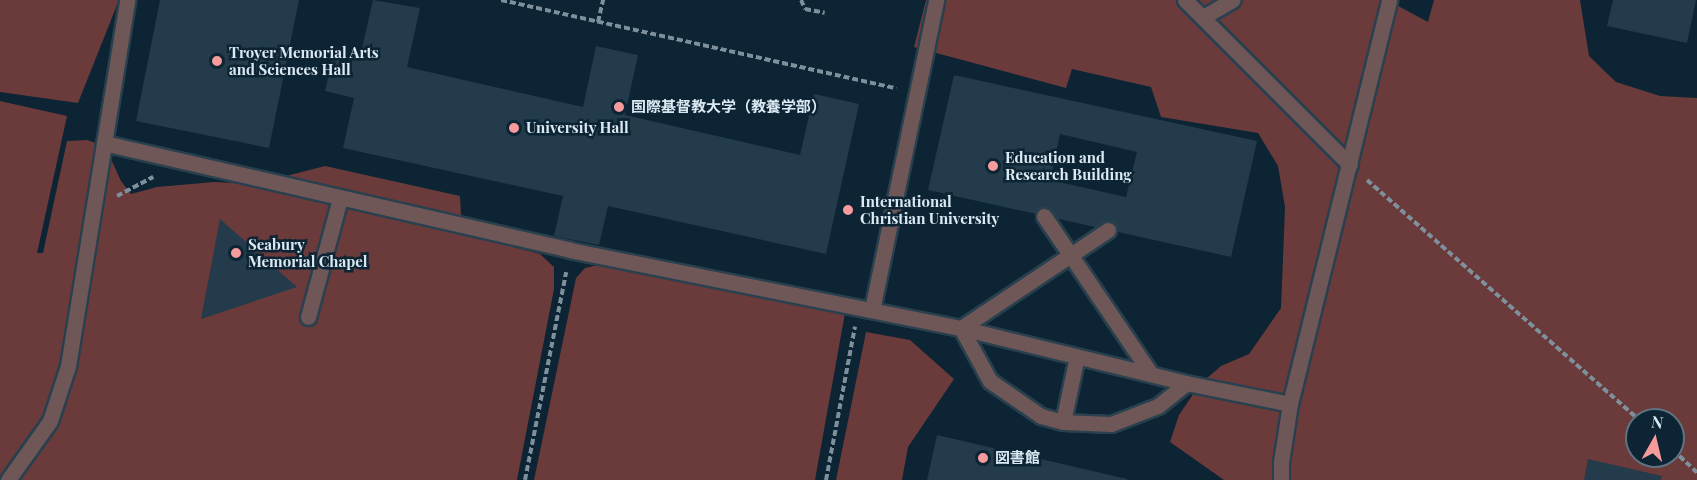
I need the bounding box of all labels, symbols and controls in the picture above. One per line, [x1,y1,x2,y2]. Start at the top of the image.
place label: Troyer Memorial Arts and Sciences Hall [229,43,380,78]
marker: Troyer Memorial Arts and Sciences Hall [210,54,224,68]
place label: 国際基督教大学（教養学部） [631,98,826,116]
marker: 国際基督教大学（教養学部） [612,100,626,114]
place label: University Hall [526,119,629,137]
marker: University Hall [507,121,521,135]
place label: Education and Research Building [1005,148,1132,183]
marker: Education and Research Building [986,159,1000,173]
place label: International Christian University [860,192,999,227]
marker: International Christian University [841,203,855,217]
place label: Seabury Memorial Chapel [248,235,367,270]
marker: Seabury Memorial Chapel [229,246,243,260]
north arrow [1625,408,1685,468]
text: N [1650,410,1664,433]
place label: 図書館 [995,449,1040,467]
marker: 図書館 [976,451,990,465]

